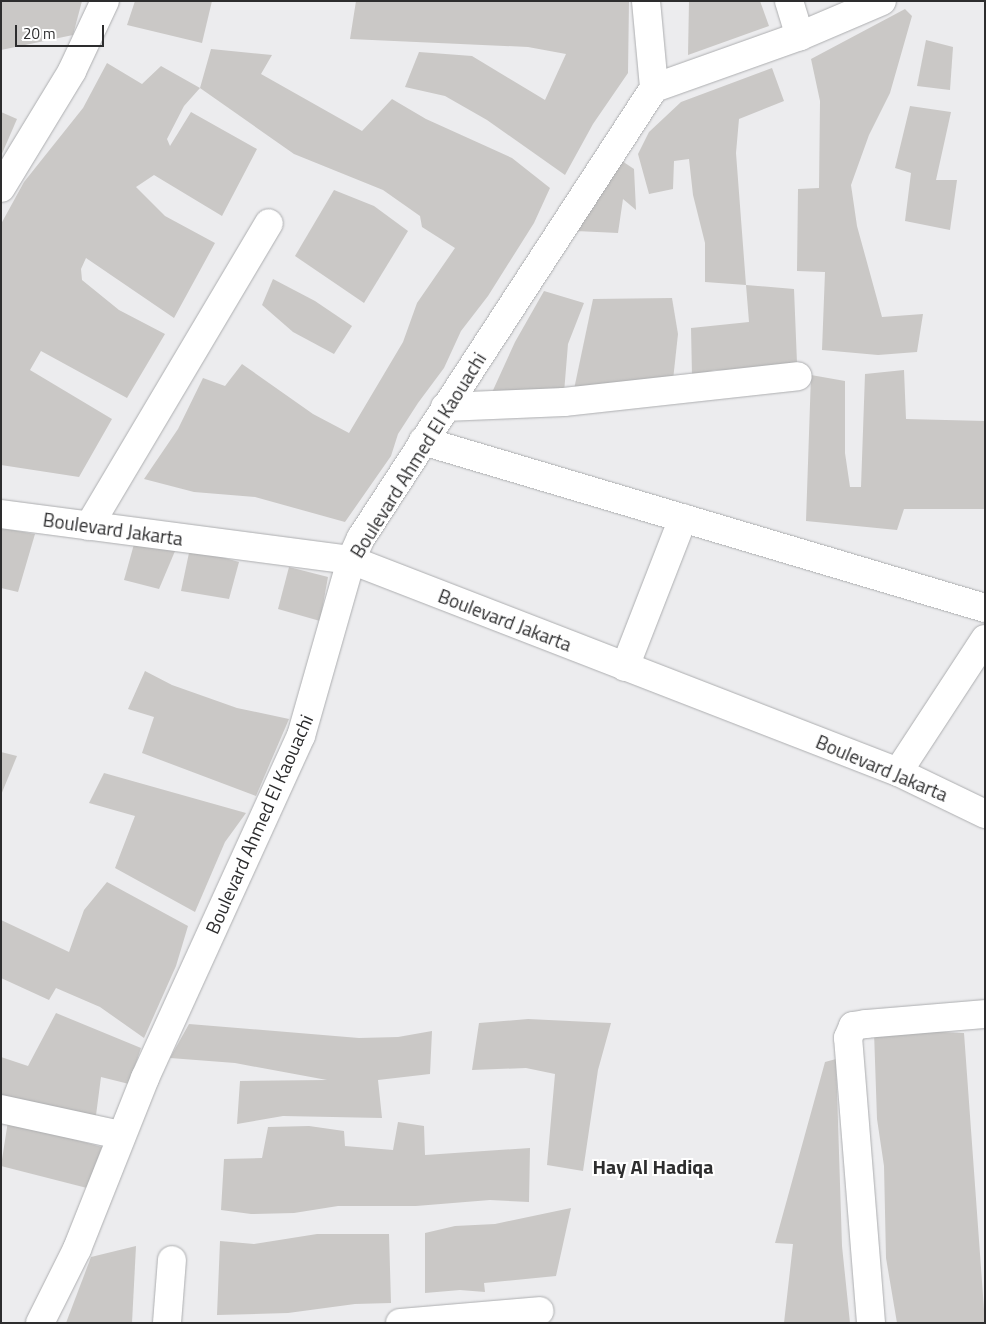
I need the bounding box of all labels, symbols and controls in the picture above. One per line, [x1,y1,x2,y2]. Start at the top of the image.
scale bar [18,15,106,47]
text: 20 m [23,22,56,45]
street label: Boulevard Ahmed El Kaouachi [345,348,491,562]
street label: Boulevard Jakarta [42,508,184,550]
street label: Boulevard Jakarta [435,584,575,656]
street label: Boulevard Ahmed El Kaouachi [200,711,318,937]
street label: Boulevard Jakarta [813,730,951,806]
district label: Hay Al Hadiqa [593,1154,713,1178]

